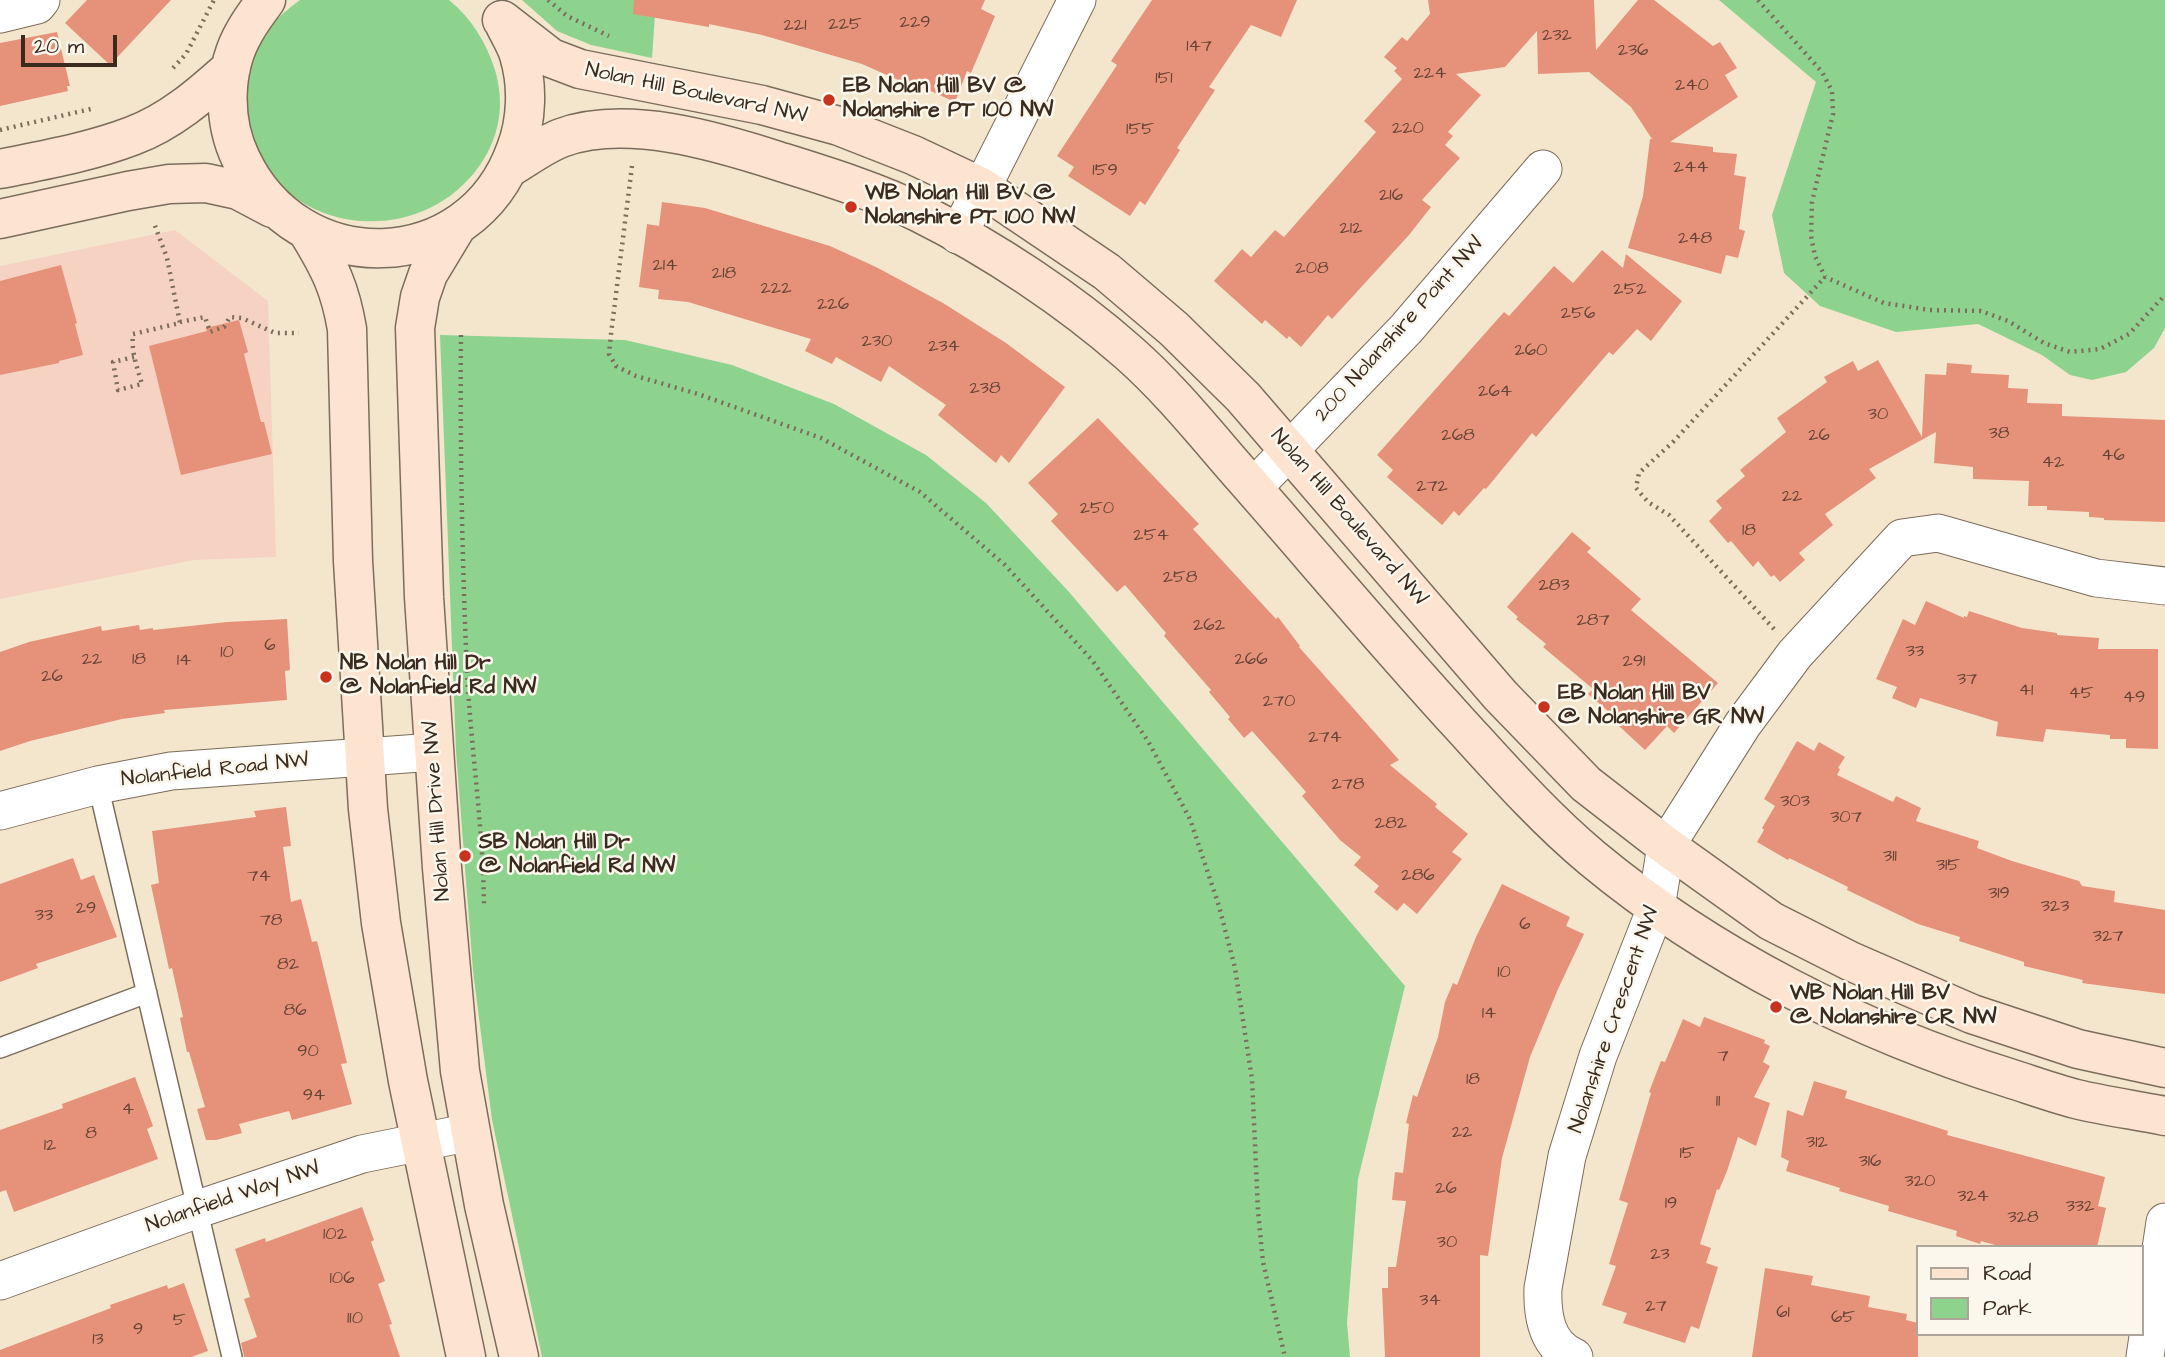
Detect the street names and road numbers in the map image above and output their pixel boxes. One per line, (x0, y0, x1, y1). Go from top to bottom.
street label: Nolan Hill Boulevard NW (583, 58, 809, 130)
street label: 200 Nolanshire Point NW (1310, 232, 1490, 428)
street label: Nolan Hill Boulevard NW (1264, 424, 1432, 612)
street label: Nolan Hill Drive NW (419, 720, 457, 902)
street label: Nolanfield Road NW (120, 749, 310, 793)
street label: Nolanshire Crescent NW (1564, 903, 1666, 1137)
street label: Nolanfield Way NW (143, 1156, 323, 1240)

